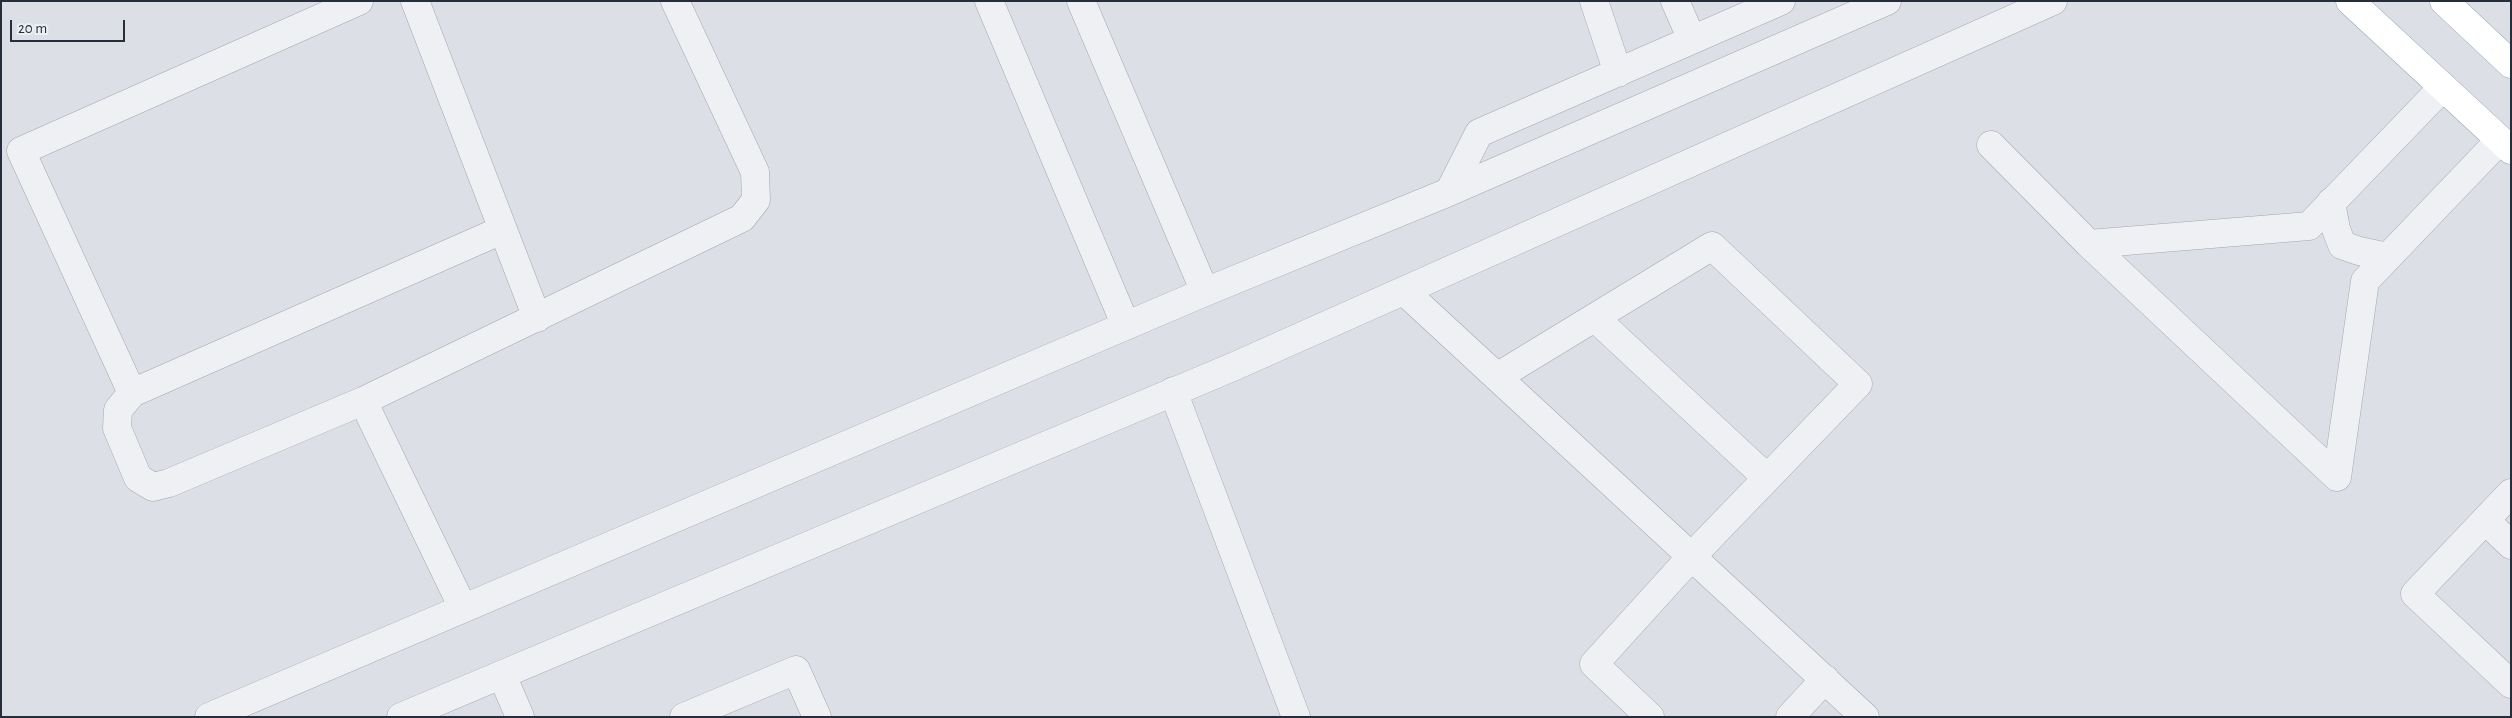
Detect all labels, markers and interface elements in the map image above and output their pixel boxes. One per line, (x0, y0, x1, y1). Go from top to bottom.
scale bar (12, 10, 128, 42)
text: 20 m (18, 21, 47, 36)

